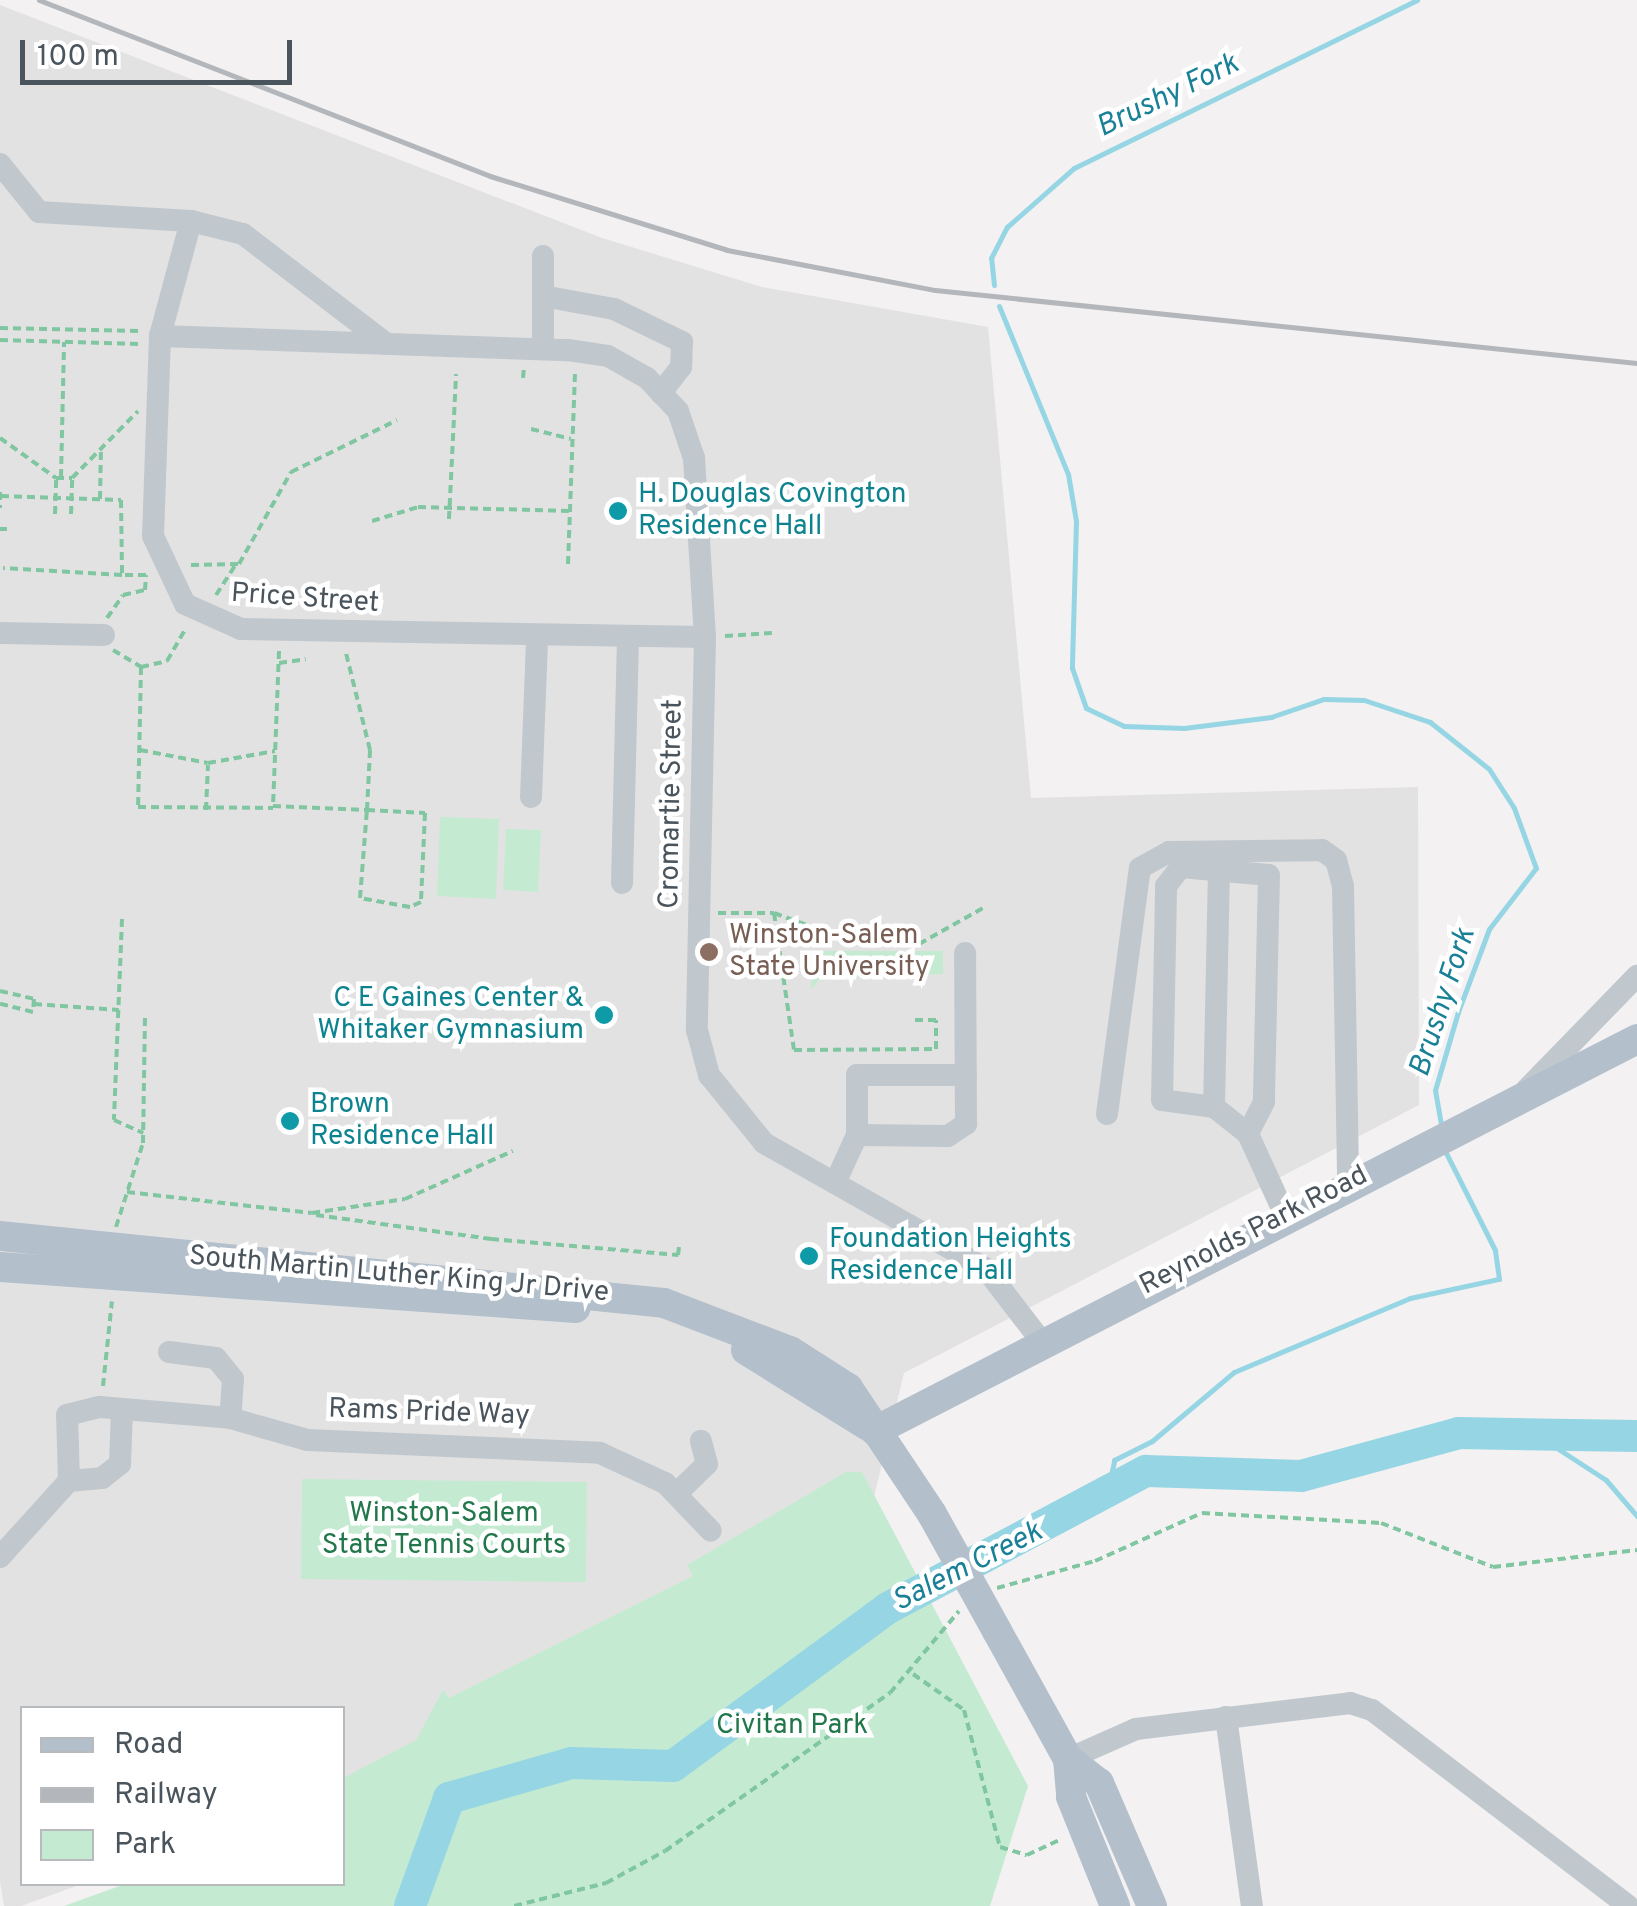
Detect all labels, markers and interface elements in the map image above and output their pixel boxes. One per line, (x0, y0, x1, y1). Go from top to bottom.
scale bar (25, 20, 298, 82)
text: 100 m (37, 39, 119, 76)
water label: Brushy Fork (1091, 47, 1245, 147)
place label: H. Douglas Covington Residence Hall (638, 478, 907, 544)
marker: H. Douglas Covington Residence Hall (607, 500, 629, 522)
street label: Price Street (230, 577, 380, 621)
street label: Cromartie Street (653, 699, 691, 909)
place label: Winston-Salem State University (729, 919, 930, 985)
water label: Brushy Fork (1403, 924, 1485, 1082)
marker: Winston-Salem State University (698, 941, 720, 963)
place label: C E Gaines Center & Whitaker Gymnasium (317, 982, 584, 1048)
marker: C E Gaines Center & Whitaker Gymnasium (593, 1004, 615, 1026)
place label: Brown Residence Hall (310, 1088, 494, 1154)
marker: Brown Residence Hall (279, 1110, 301, 1132)
street label: Reynolds Park Road (1134, 1159, 1374, 1303)
place label: Foundation Heights Residence Hall (829, 1223, 1072, 1289)
street label: South Martin Luther King Jr Drive (188, 1240, 610, 1310)
marker: Foundation Heights Residence Hall (798, 1245, 820, 1267)
street label: Rams Pride Way (327, 1393, 531, 1433)
park label: Winston-Salem State Tennis Courts (321, 1497, 567, 1563)
water label: Salem Creek (887, 1515, 1049, 1621)
legend (20, 1706, 345, 1886)
park label: Civitan Park (716, 1709, 868, 1743)
text: Road (114, 1727, 183, 1764)
text: Railway (114, 1777, 218, 1814)
text: Park (114, 1827, 176, 1864)

